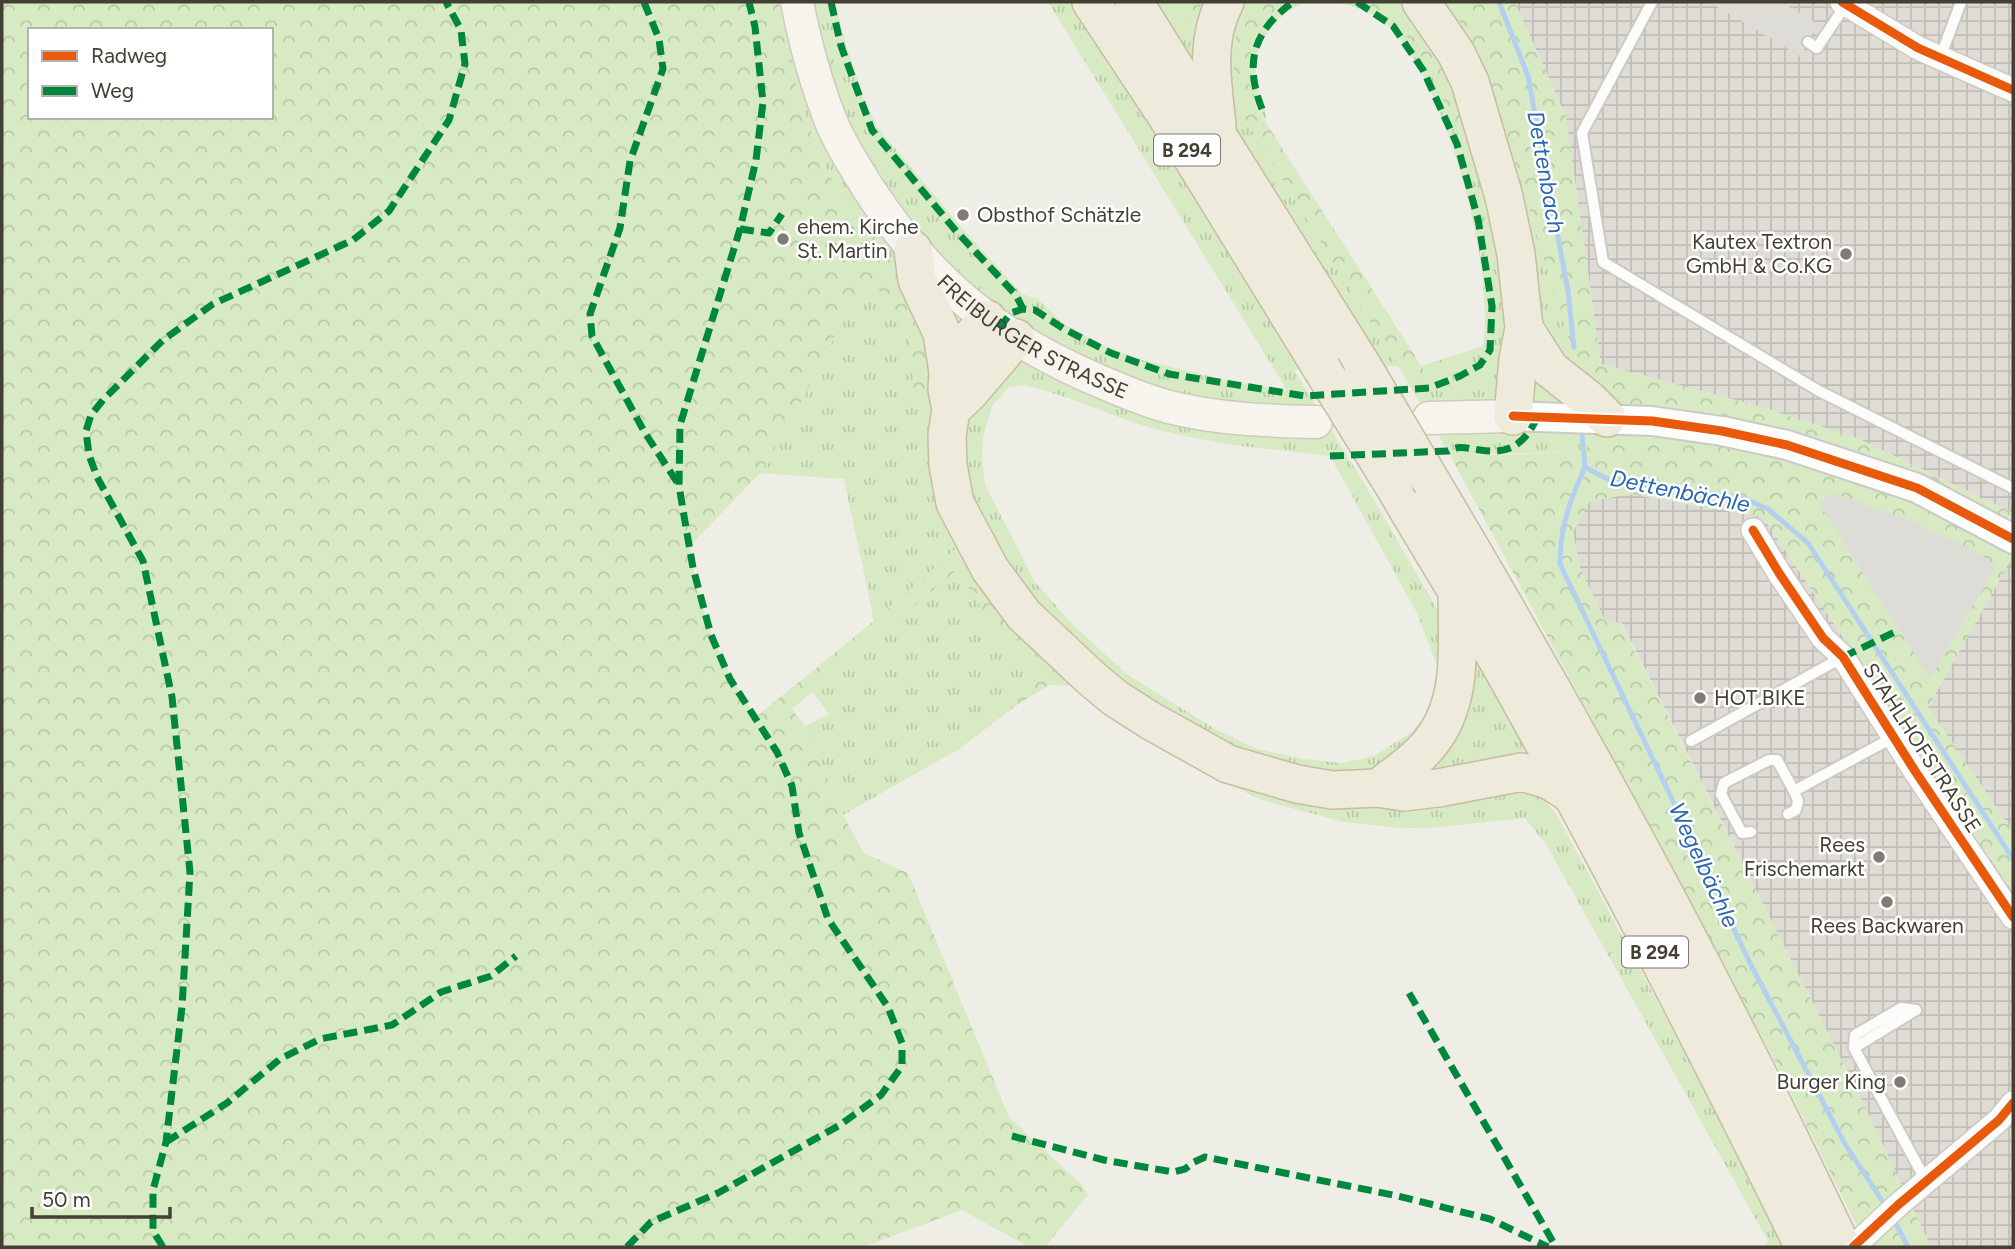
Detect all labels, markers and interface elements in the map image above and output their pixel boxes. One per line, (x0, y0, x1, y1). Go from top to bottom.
legend (28, 28, 273, 119)
text: Radweg (91, 43, 167, 68)
text: Weg (91, 78, 134, 103)
water label: Dettenbach (1521, 109, 1571, 236)
road number: B 294 (1154, 134, 1220, 166)
place label: Obsthof Schätzle (977, 202, 1141, 227)
marker: Obsthof Schätzle (955, 207, 971, 223)
place label: ehem. Kirche St. Martin (797, 214, 918, 263)
place label: Kautex Textron GmbH & Co.KG (1686, 229, 1832, 278)
marker: ehem. Kirche St. Martin (775, 231, 791, 247)
marker: Kautex Textron GmbH & Co.KG (1838, 246, 1854, 262)
street label: FREIBURGER STRASSE (932, 269, 1132, 404)
water label: Dettenbächle (1608, 464, 1753, 518)
street label: STAHLHOFSTRASSE (1858, 658, 1987, 837)
place label: HOT.BIKE (1714, 685, 1806, 710)
marker: HOT.BIKE (1692, 690, 1708, 706)
water label: Wegelbächle (1663, 798, 1745, 932)
place label: Rees Frischemarkt (1744, 832, 1865, 881)
marker: Rees Frischemarkt (1871, 849, 1887, 865)
marker: Rees Backwaren (1879, 894, 1895, 910)
place label: Rees Backwaren (1810, 913, 1964, 938)
road number: B 294 (1622, 936, 1688, 968)
place label: Burger King (1777, 1069, 1886, 1094)
marker: Burger King (1892, 1074, 1908, 1090)
scale bar (32, 1176, 170, 1220)
text: 50 m (42, 1187, 91, 1212)

